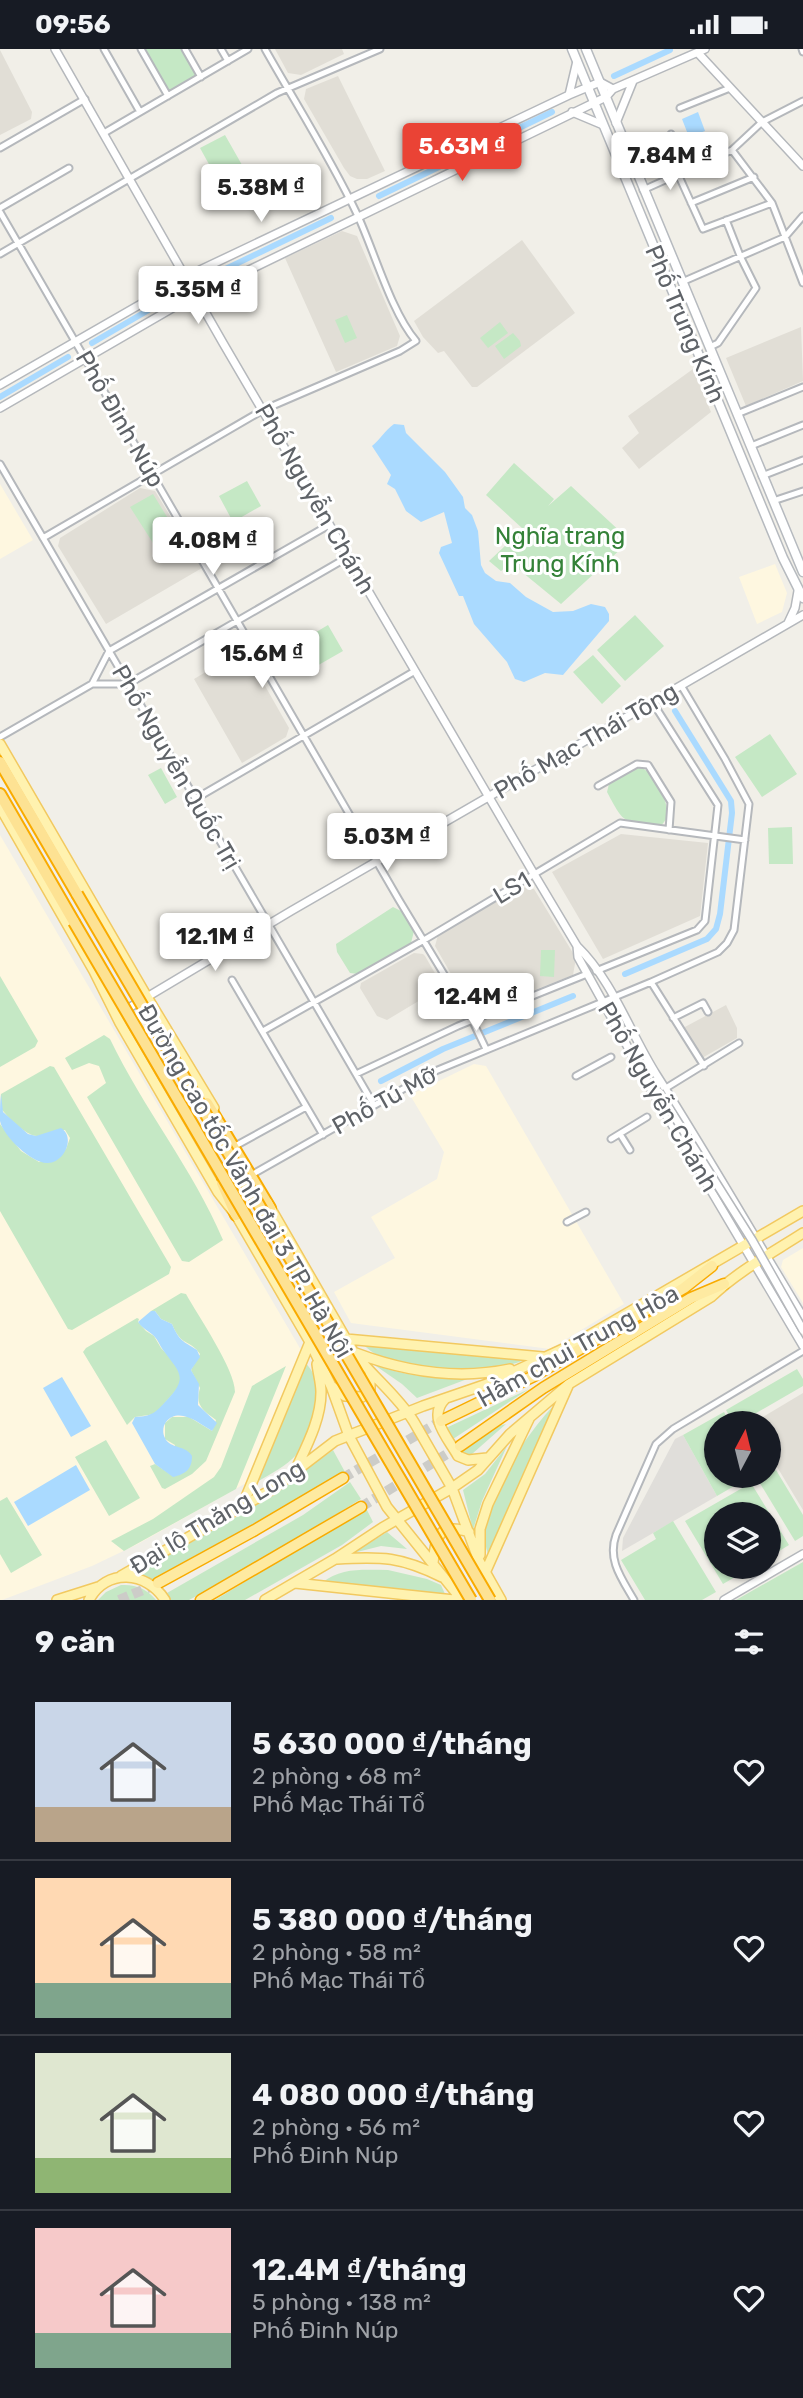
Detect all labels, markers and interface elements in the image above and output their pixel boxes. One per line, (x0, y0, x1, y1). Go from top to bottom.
text: 09:56 (35, 9, 111, 40)
pin: 5.63M ₫ (397, 123, 527, 183)
text: 5.63M ₫ (418, 132, 506, 160)
pin: 7.84M ₫ (605, 132, 735, 192)
text: 7.84M ₫ (627, 141, 713, 169)
pin: 5.38M ₫ (196, 165, 326, 224)
text: 5.38M ₫ (217, 173, 305, 201)
street label: Phố Trung Kính (639, 240, 733, 407)
pin: 5.35M ₫ (133, 267, 263, 326)
text: 5.35M ₫ (154, 275, 242, 303)
street label: Phố Đinh Núp (70, 345, 172, 492)
street label: Phố Nguyễn Chánh (249, 398, 383, 599)
pin: 4.08M ₫ (148, 517, 278, 577)
park label: Nghĩa trang Trung Kính (495, 522, 625, 578)
text: 4.08M ₫ (169, 526, 257, 554)
pin: 15.6M ₫ (197, 631, 327, 690)
text: 15.6M ₫ (220, 639, 304, 667)
street label: Phố Nguyễn Quốc Trị (106, 659, 248, 874)
street label: Phố Mạc Thái Tông (488, 675, 683, 805)
pin: 5.03M ₫ (322, 813, 452, 873)
text: 5.03M ₫ (343, 822, 431, 850)
street label: LS1 (488, 866, 536, 910)
pin: 12.1M ₫ (150, 913, 280, 973)
text: 12.1M ₫ (176, 922, 254, 950)
pin: 12.4M ₫ (411, 974, 541, 1033)
text: 12.4M ₫ (434, 982, 518, 1010)
street label: Phố Nguyễn Chánh (592, 996, 726, 1197)
street label: Đường cao tốc Vành đai 3 TP. Hà Nội (132, 998, 360, 1363)
street label: Phố Tú Mỡ (326, 1058, 443, 1140)
street label: Hầm chui Trung Hòa (472, 1277, 683, 1413)
north arrow (704, 1411, 780, 1487)
map controls (704, 1411, 781, 1579)
street label: Đại lộ Thăng Long (125, 1454, 309, 1580)
button: layers (704, 1502, 781, 1579)
icon: filters (730, 1623, 768, 1661)
text: 9 căn (35, 1624, 115, 1660)
text: 5 630 000 ₫/tháng (252, 1726, 532, 1762)
icon: home (91, 1730, 175, 1814)
icon: heart (730, 1753, 768, 1791)
text: 2 phòng · 68 m² (252, 1762, 421, 1790)
text: Phố Mạc Thái Tổ (252, 1790, 425, 1818)
text: 5 380 000 ₫/tháng (252, 1902, 533, 1938)
icon: home (91, 1906, 175, 1990)
icon: heart (730, 1929, 768, 1967)
text: 2 phòng · 58 m² (252, 1938, 421, 1966)
text: Phố Mạc Thái Tổ (252, 1966, 425, 1994)
text: 4 080 000 ₫/tháng (252, 2077, 534, 2113)
icon: home (91, 2081, 175, 2165)
icon: heart (730, 2104, 768, 2142)
text: 2 phòng · 56 m² (252, 2113, 420, 2141)
text: Phố Đinh Núp (252, 2141, 398, 2169)
text: 12.4M ₫/tháng (252, 2252, 467, 2288)
icon: home (91, 2256, 175, 2340)
icon: heart (730, 2279, 768, 2317)
text: 5 phòng · 138 m² (252, 2288, 431, 2316)
text: Phố Đinh Núp (252, 2316, 398, 2344)

